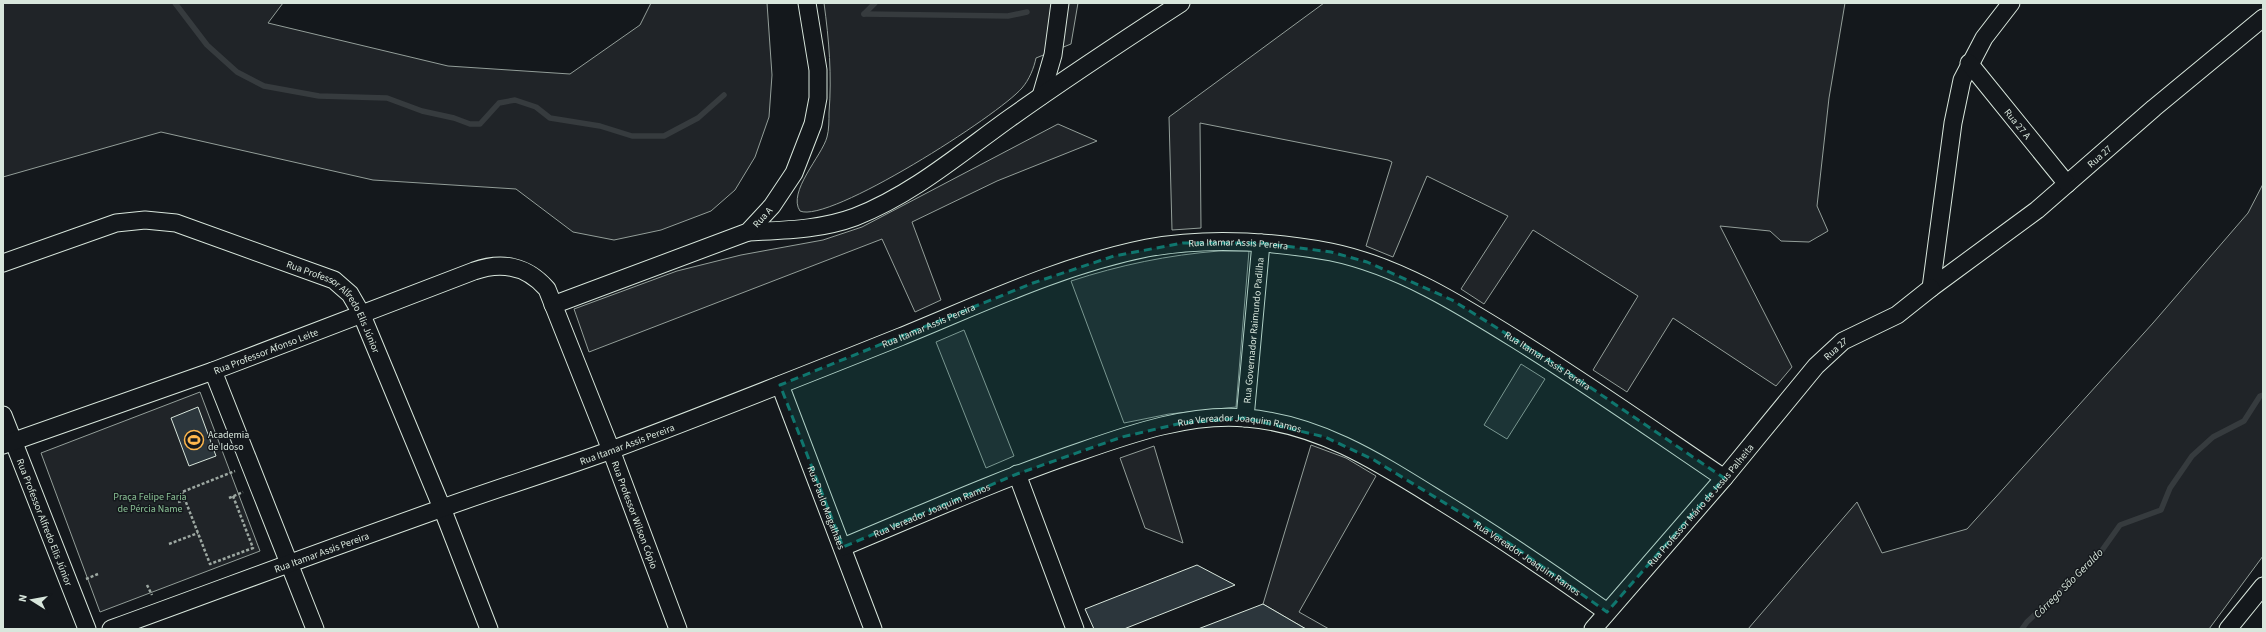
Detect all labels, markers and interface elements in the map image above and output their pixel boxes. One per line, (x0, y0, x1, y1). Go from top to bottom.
street label: Rua 27 A (2001, 106, 2034, 143)
street label: Rua 27 (2085, 142, 2115, 171)
street label: Rua A (750, 204, 776, 231)
street label: Rua Itamar Assis Pereira (1188, 235, 1289, 253)
street label: Rua Professor Alfredo Elis Júnior (284, 257, 383, 356)
street label: Rua Governador Raimundo Padilha (1240, 257, 1268, 404)
street label: Rua Itamar Assis Pereira (880, 300, 978, 352)
street label: Rua Professor Afonso Leite (212, 325, 320, 378)
street label: Rua Itamar Assis Pereira (1501, 328, 1593, 394)
street label: Rua 27 (1821, 334, 1850, 364)
street label: Rua Vereador Joaquim Ramos (1176, 411, 1303, 437)
street label: Rua Itamar Assis Pereira (578, 421, 677, 469)
place label: Academia de Idoso (208, 428, 249, 454)
sports icon: Academia de Idoso (183, 429, 205, 451)
street label: Rua Professor Mário de Jesus Palheita (1644, 441, 1757, 570)
street label: Rua Professor Alfredo Elis Júnior (13, 457, 76, 589)
street label: Rua Professor Wilson Cópio (608, 459, 661, 571)
street label: Rua Paulo Magalhães (803, 464, 848, 552)
street label: Rua Vereador Joaquim Ramos (871, 480, 992, 541)
park label: Praça Felipe Faria de Pércia Name (113, 490, 187, 516)
street label: Rua Vereador Joaquim Ramos (1471, 518, 1583, 599)
street label: Rua Itamar Assis Pereira (272, 529, 371, 577)
water label: Córrego São Geraldo (2030, 545, 2107, 622)
north arrow (12, 580, 52, 620)
text: N (15, 593, 31, 603)

